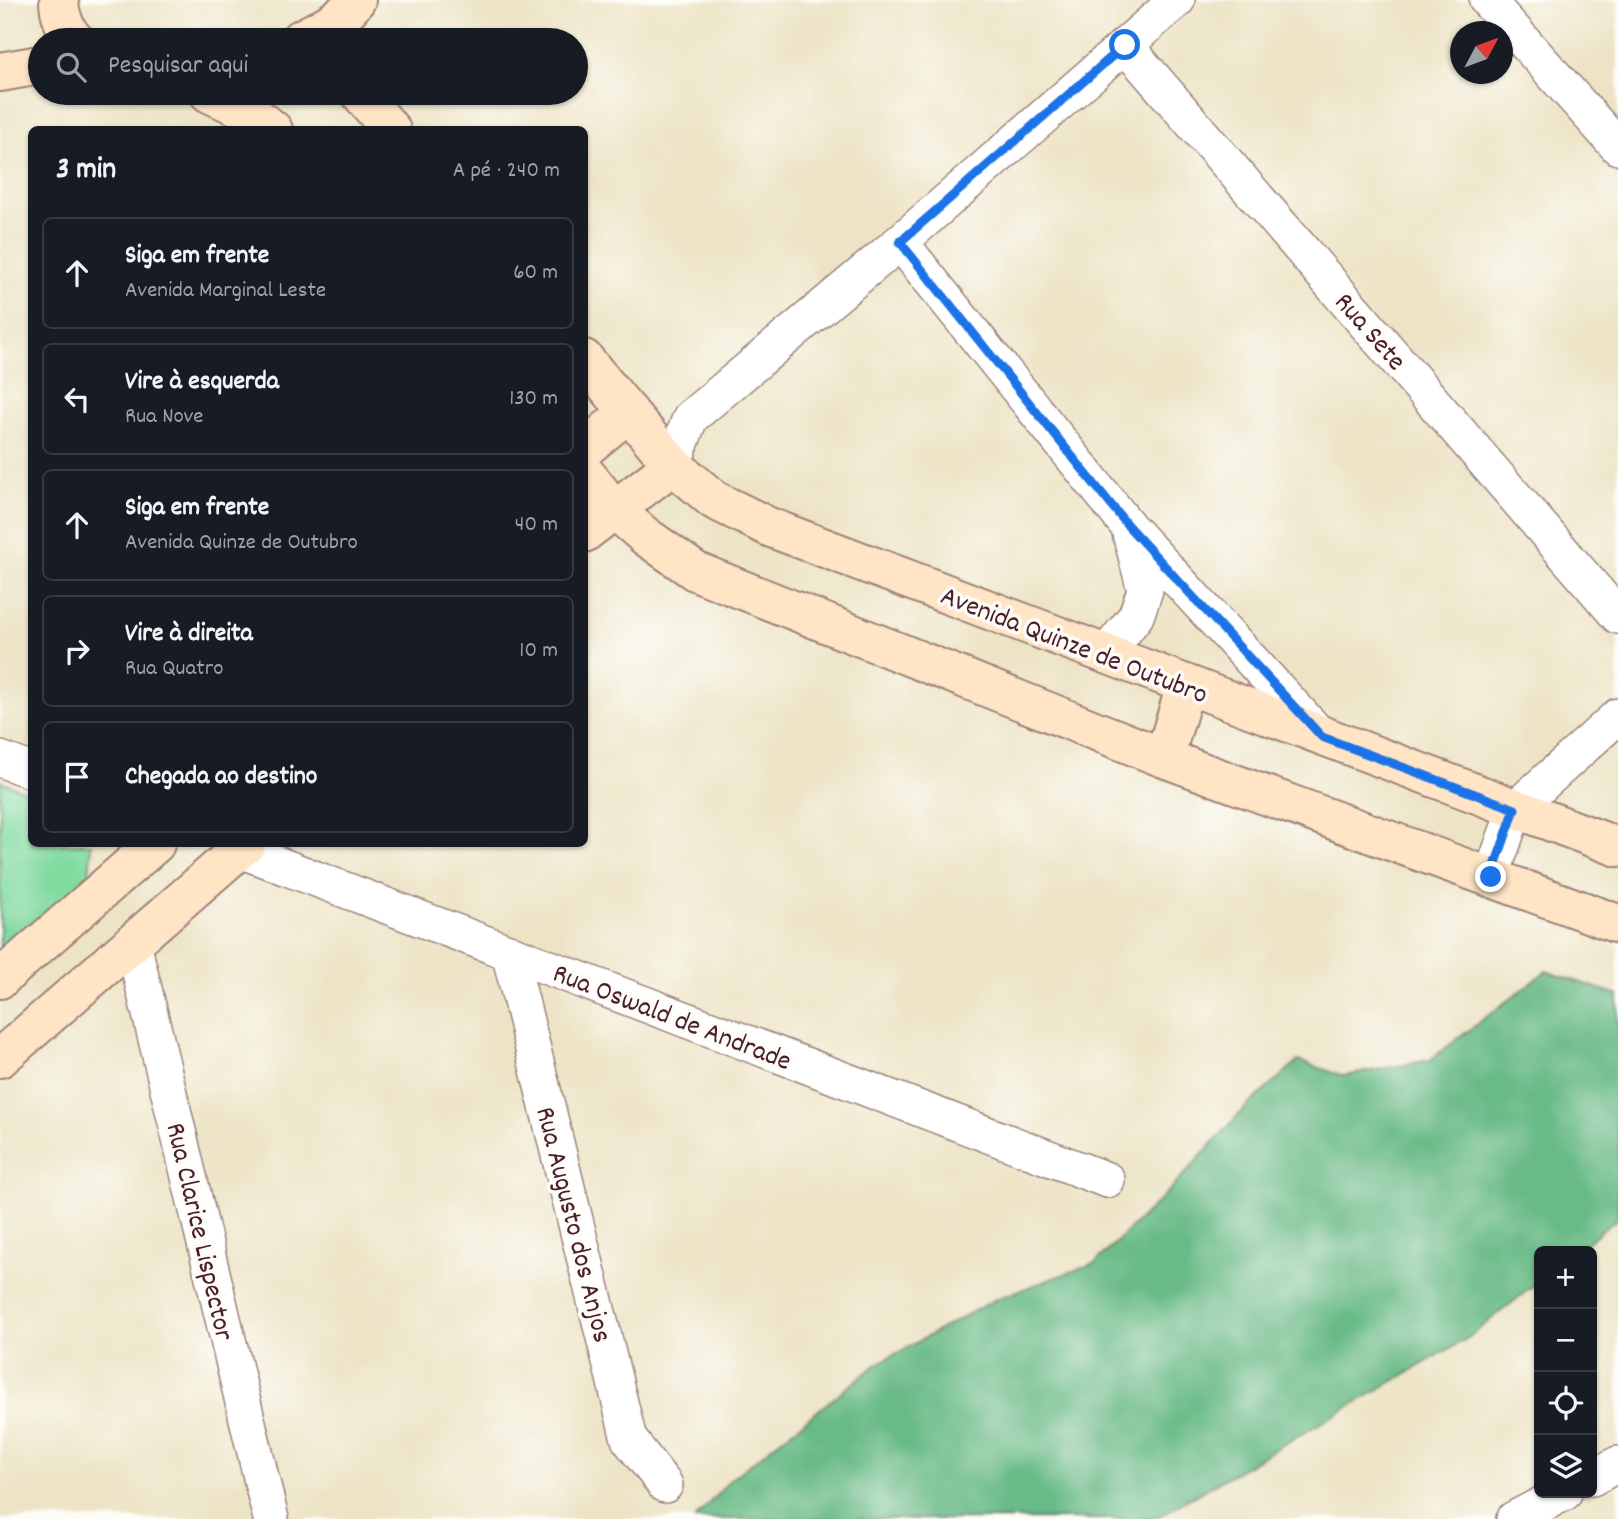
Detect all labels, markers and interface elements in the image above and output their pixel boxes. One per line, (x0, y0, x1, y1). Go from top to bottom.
north arrow (1450, 21, 1513, 84)
search box (28, 28, 588, 105)
route start (1109, 29, 1140, 60)
icon: search (52, 48, 90, 86)
text: Pesquisar aqui (108, 48, 248, 85)
text: 3 min (56, 150, 116, 193)
text: A pé · 240 m (453, 155, 560, 188)
text: Siga em frente (125, 238, 269, 275)
icon: ahead (58, 254, 96, 292)
text: 60 m (513, 257, 558, 290)
text: Avenida Marginal Leste (125, 275, 326, 308)
street label: Rua Sete (1323, 285, 1414, 381)
text: Vire à esquerda (125, 364, 279, 401)
icon: left (58, 380, 96, 418)
text: 130 m (509, 383, 558, 416)
text: Rua Nove (125, 401, 203, 434)
text: Siga em frente (125, 490, 269, 527)
icon: ahead (58, 506, 96, 544)
text: 40 m (515, 509, 558, 542)
text: Avenida Quinze de Outubro (125, 527, 358, 560)
street label: Avenida Quinze de Outubro (934, 578, 1213, 717)
text: Vire à direita (125, 616, 253, 653)
icon: right (58, 632, 96, 670)
text: 10 m (519, 635, 558, 668)
text: Rua Quatro (125, 653, 224, 686)
icon: arrive (58, 758, 96, 796)
text: Chegada ao destino (125, 759, 317, 796)
route end (1475, 861, 1506, 892)
street label: Rua Oswald de Andrade (546, 956, 796, 1084)
street label: Rua Augusto dos Anjos (523, 1103, 620, 1347)
street label: Rua Clarice Lispector (153, 1119, 242, 1346)
map controls (1534, 1246, 1597, 1498)
button: + (1534, 1246, 1597, 1309)
button: − (1534, 1309, 1597, 1372)
button: locate (1534, 1372, 1597, 1435)
button: layers (1534, 1435, 1597, 1498)

